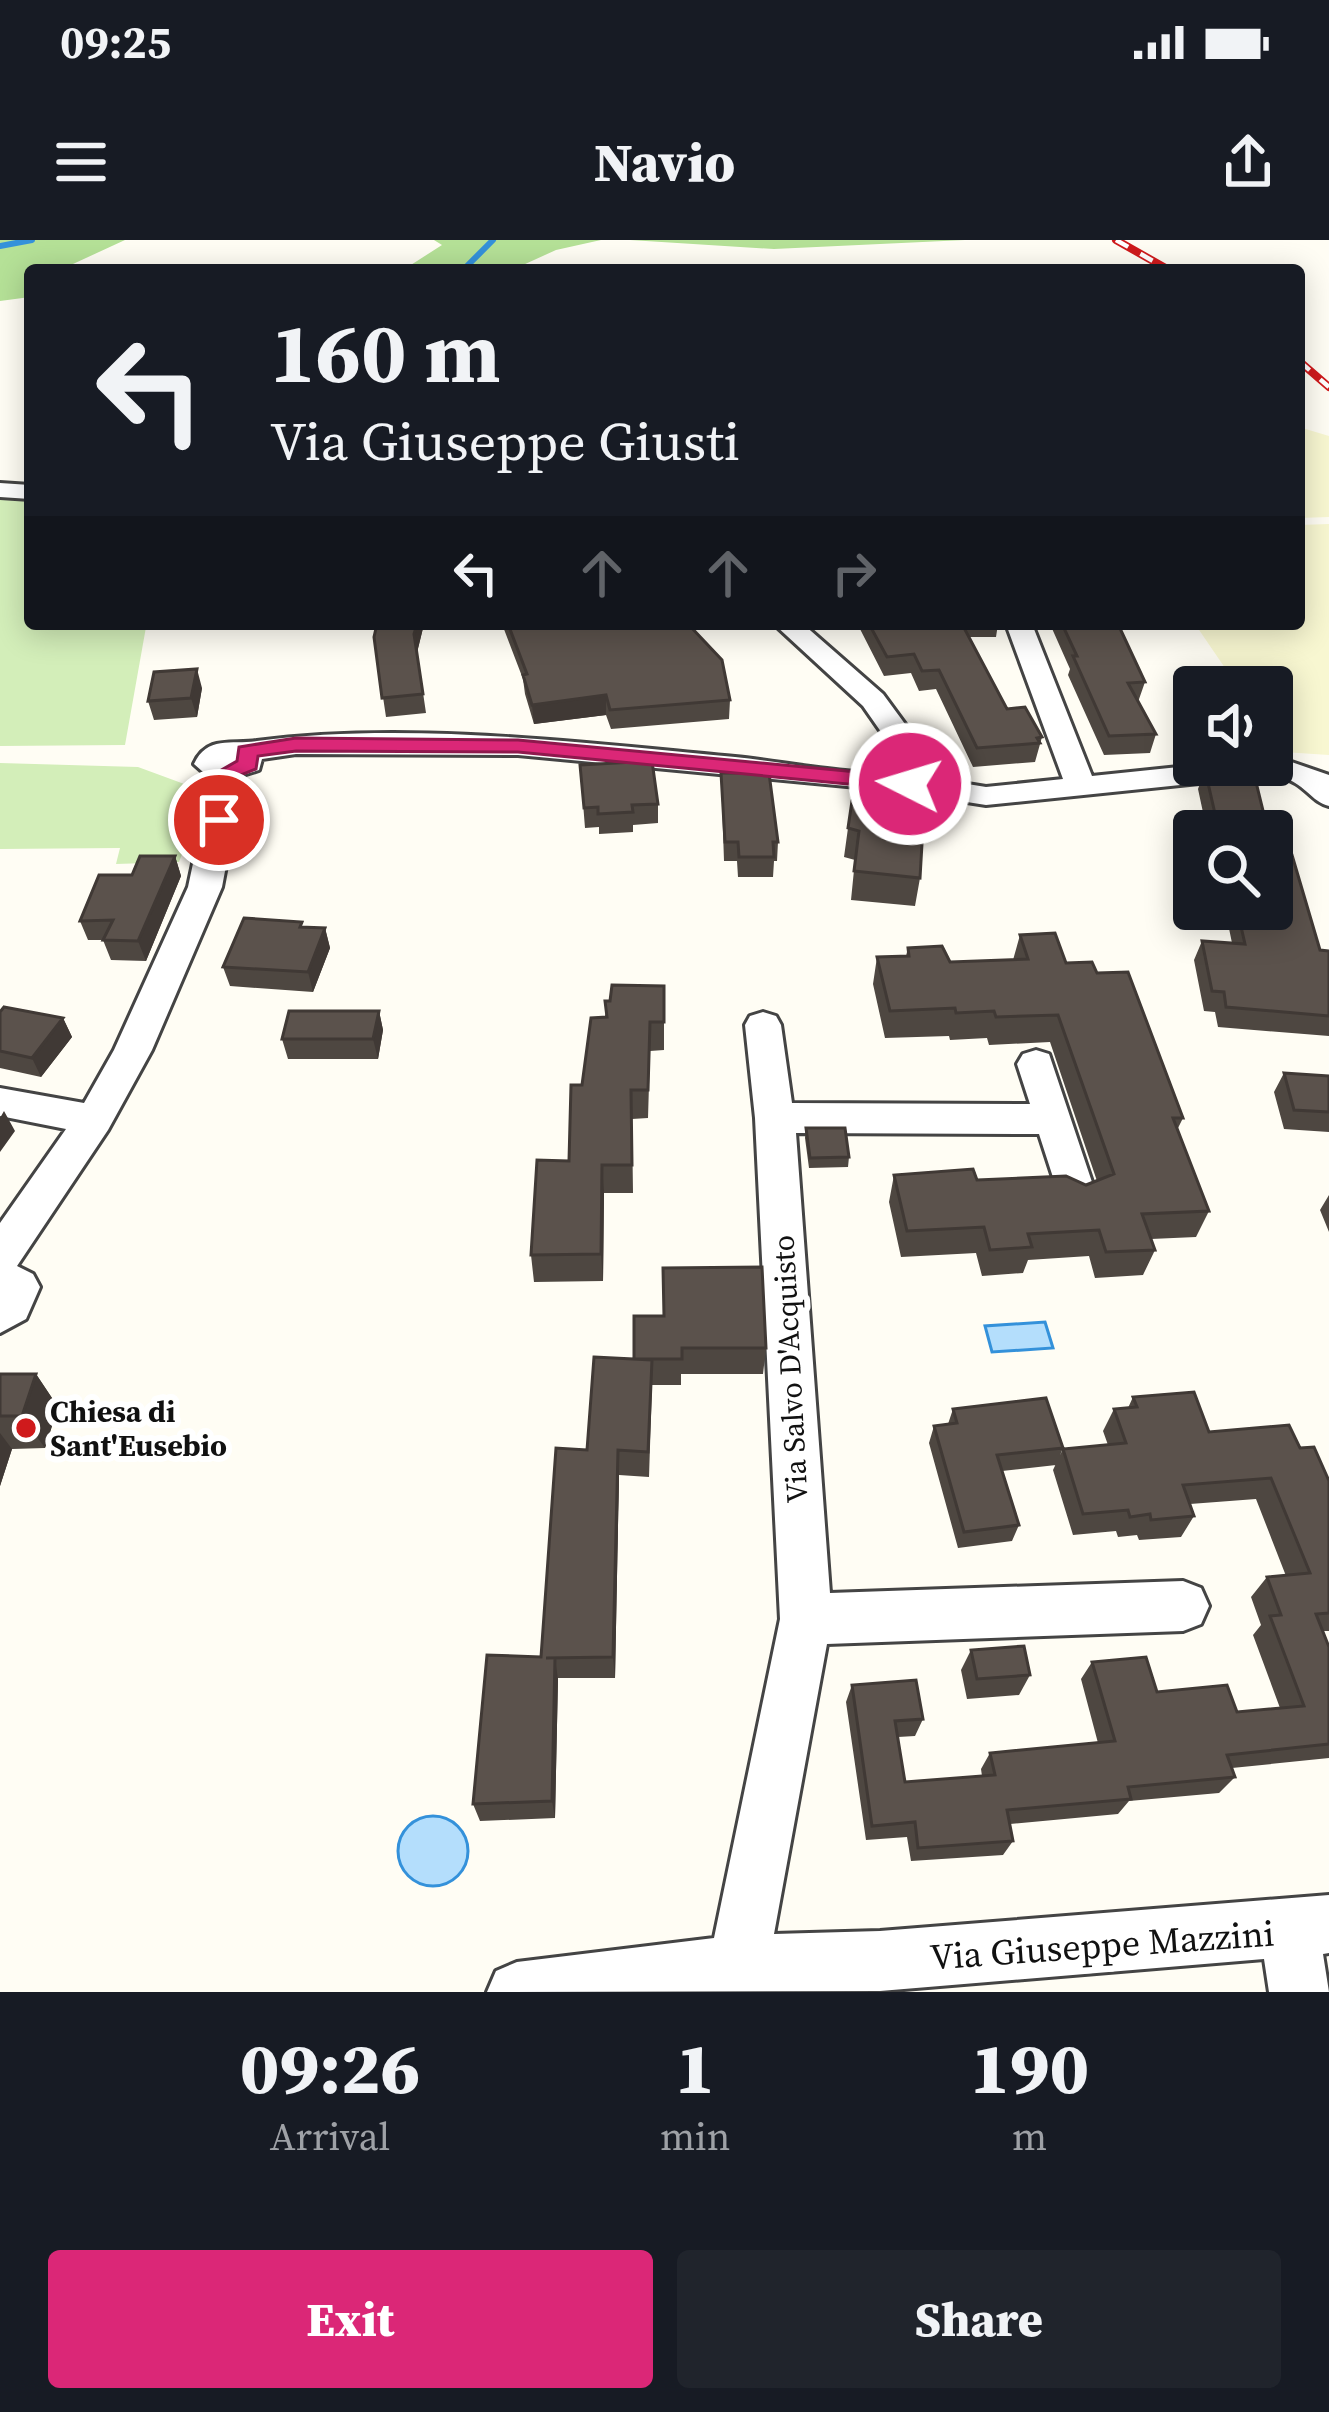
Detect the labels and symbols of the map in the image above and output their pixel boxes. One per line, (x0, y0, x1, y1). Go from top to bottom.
position arrow (847, 721, 973, 847)
pin (168, 769, 270, 871)
street label: Via Salvo D'Acquisto (763, 1234, 817, 1504)
place label: Chiesa di Sant'Eusebio (50, 1391, 227, 1466)
marker: Chiesa di Sant'Eusebio (13, 1415, 39, 1441)
street label: Via Giuseppe Mazzini (928, 1909, 1276, 1981)

